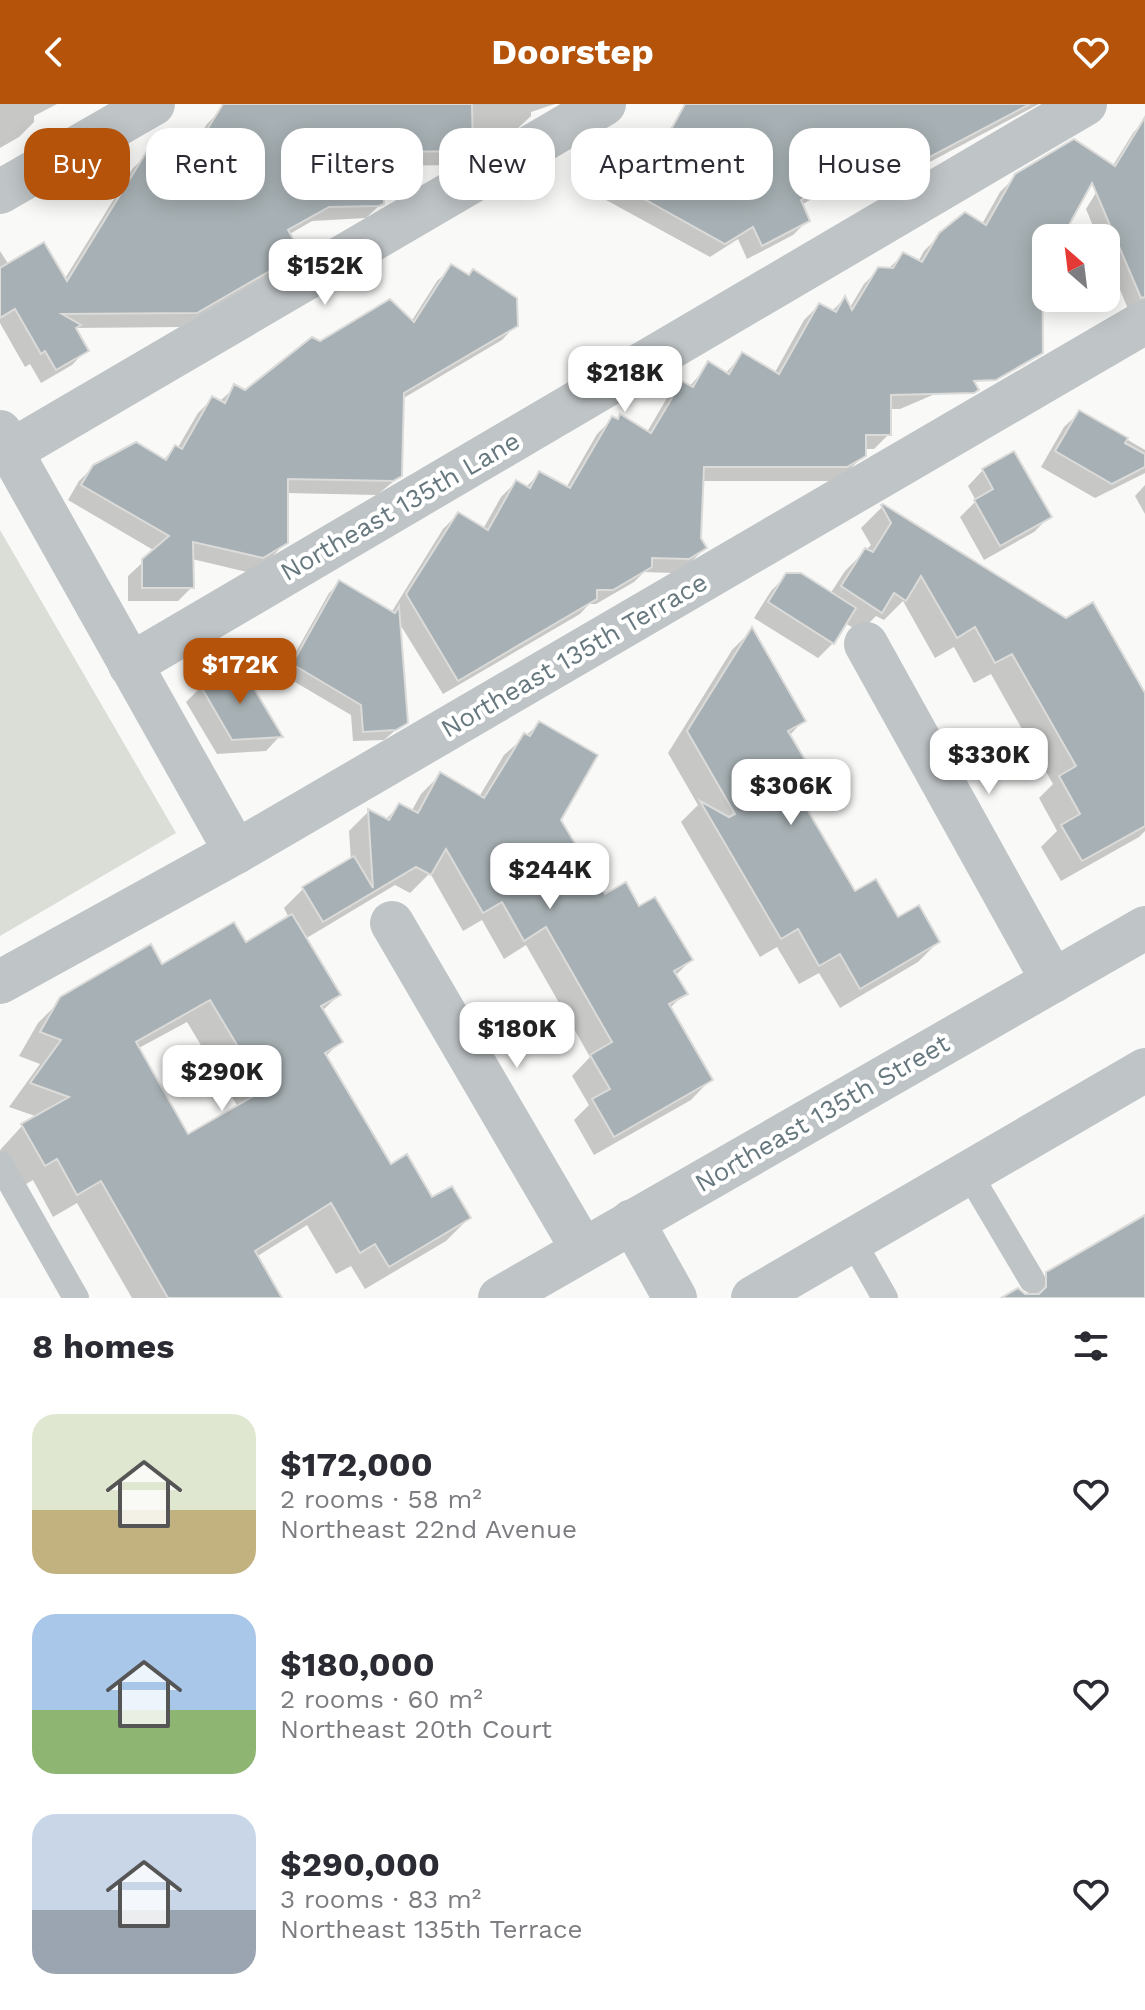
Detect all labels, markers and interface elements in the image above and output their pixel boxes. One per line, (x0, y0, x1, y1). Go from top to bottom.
icon: back (32, 30, 76, 74)
icon: heart (1069, 30, 1113, 74)
text: Doorstep (491, 31, 654, 73)
chip: Buy (24, 128, 130, 200)
chip: Rent (146, 128, 265, 200)
chip: Filters (281, 128, 423, 200)
chip: New (439, 128, 555, 200)
chip: Apartment (571, 128, 773, 200)
chip: House (789, 128, 930, 200)
north arrow (1032, 224, 1120, 312)
map controls (1032, 224, 1120, 312)
pin: $152K (269, 239, 381, 307)
text: $152K (287, 250, 363, 280)
pin: $218K (569, 346, 681, 414)
text: $218K (586, 357, 664, 387)
street label: Northeast 135th Lane (275, 425, 525, 587)
street label: Northeast 135th Terrace (436, 566, 712, 744)
pin: $172K (184, 638, 296, 706)
text: $172K (201, 649, 279, 679)
pin: $330K (933, 728, 1045, 796)
text: $330K (948, 739, 1030, 769)
pin: $306K (735, 759, 847, 827)
text: $306K (750, 770, 832, 800)
pin: $244K (494, 843, 606, 911)
text: $244K (508, 854, 592, 884)
pin: $180K (461, 1002, 573, 1070)
text: $180K (478, 1013, 556, 1043)
street label: Northeast 135th Street (690, 1028, 955, 1198)
pin: $290K (166, 1045, 278, 1113)
text: $290K (181, 1056, 263, 1086)
icon: filters (1069, 1324, 1113, 1368)
text: 8 homes (32, 1326, 174, 1366)
text: $172,000 (280, 1444, 433, 1484)
icon: home (96, 1446, 192, 1542)
icon: heart (1069, 1472, 1113, 1516)
text: 2 rooms · 58 m² (280, 1484, 482, 1514)
text: Northeast 22nd Avenue (280, 1514, 577, 1544)
text: $180,000 (280, 1644, 435, 1684)
icon: home (96, 1646, 192, 1742)
icon: heart (1069, 1672, 1113, 1716)
text: 2 rooms · 60 m² (280, 1684, 483, 1714)
text: Northeast 20th Court (280, 1714, 552, 1744)
text: $290,000 (280, 1844, 440, 1884)
icon: home (96, 1846, 192, 1942)
icon: heart (1069, 1872, 1113, 1916)
text: 3 rooms · 83 m² (280, 1884, 481, 1914)
text: Northeast 135th Terrace (280, 1914, 583, 1944)

